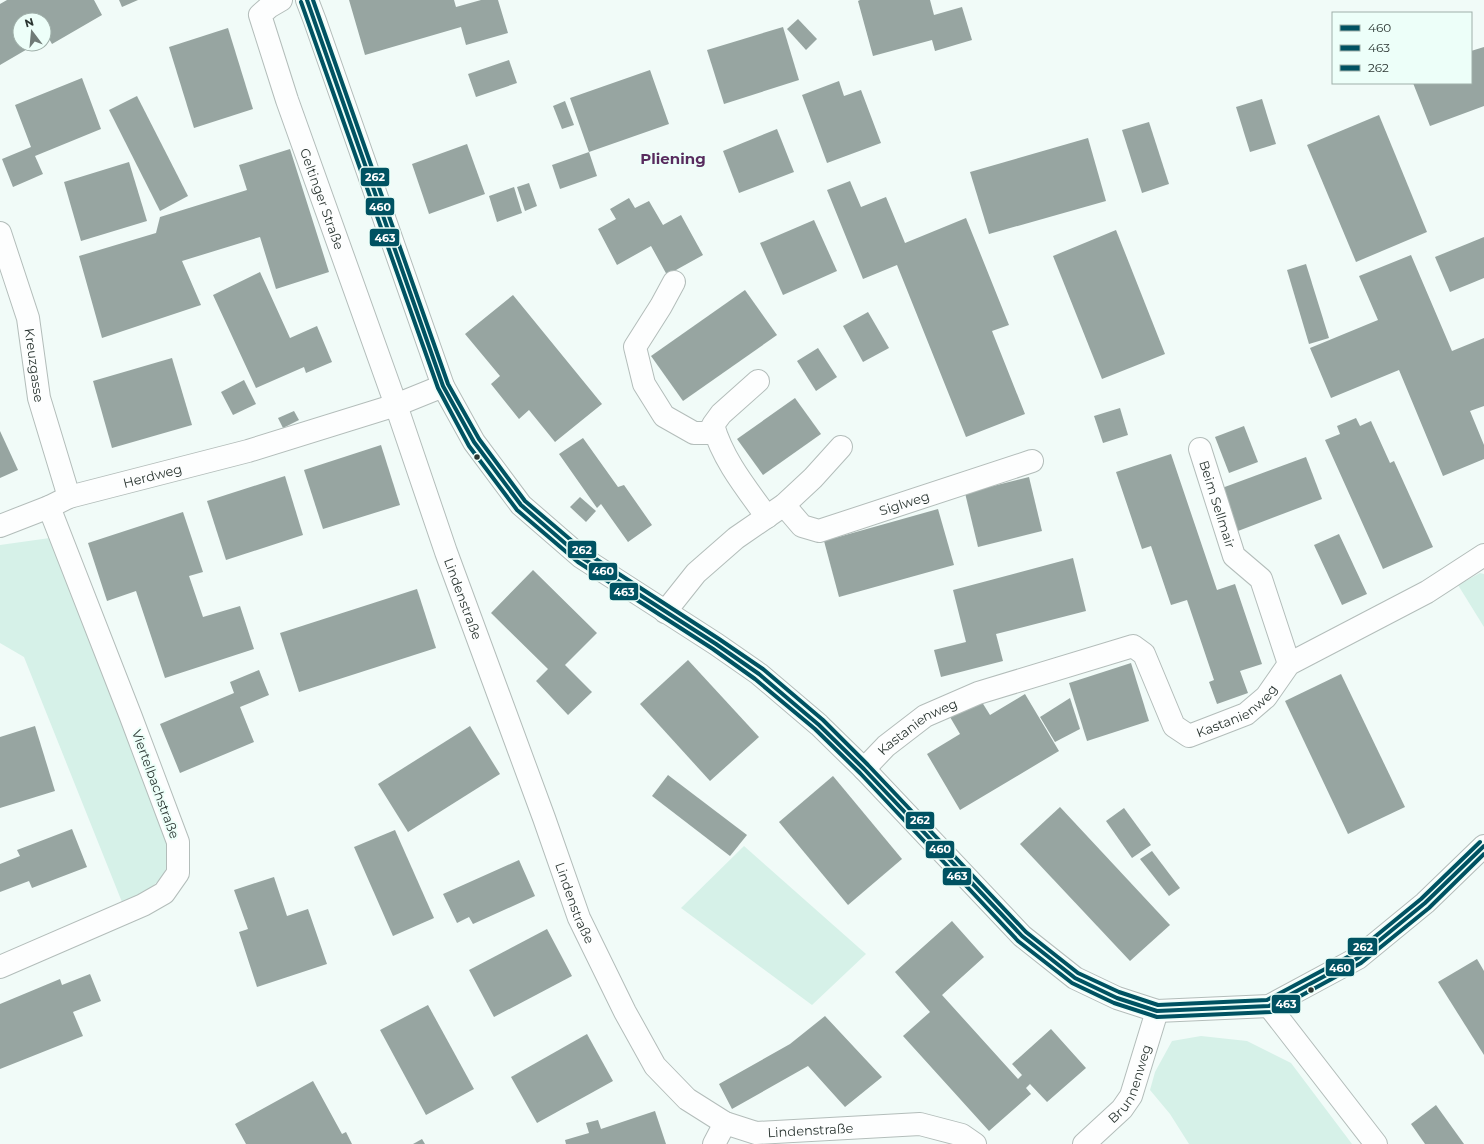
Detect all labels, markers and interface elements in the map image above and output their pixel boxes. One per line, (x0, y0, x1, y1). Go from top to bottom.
north arrow (12, 12, 52, 52)
legend (1332, 12, 1472, 84)
text: N (23, 14, 35, 30)
text: 460 (1368, 20, 1391, 35)
text: 463 (1368, 40, 1390, 55)
text: 262 (1368, 60, 1389, 75)
street label: Geltinger Straße (297, 146, 348, 252)
district label: Pliening (640, 149, 706, 168)
line badge: 262 (360, 167, 390, 187)
text: 262 (365, 170, 385, 184)
line badge: 460 (365, 197, 395, 216)
text: 460 (369, 200, 392, 214)
line badge: 463 (369, 228, 400, 247)
text: 463 (374, 231, 396, 245)
street label: Kreuzgasse (21, 327, 48, 404)
unlabelled marker (472, 452, 482, 462)
street label: Beim Sellmair (1196, 458, 1239, 550)
street label: Herdweg (121, 460, 184, 491)
street label: Siglweg (877, 487, 931, 519)
line badge: 262 (567, 540, 597, 559)
text: 262 (572, 543, 592, 557)
street label: Lindenstraße (441, 556, 486, 642)
line badge: 460 (588, 562, 618, 581)
text: 460 (592, 564, 615, 578)
line badge: 463 (609, 582, 639, 601)
text: 463 (613, 585, 635, 599)
street label: Kastanienweg (1194, 681, 1280, 740)
street label: Kastanienweg (874, 695, 960, 758)
street label: Viertelbachstraße (129, 727, 183, 841)
line badge: 262 (905, 811, 935, 830)
text: 262 (910, 813, 930, 827)
line badge: 460 (925, 840, 955, 859)
text: 460 (929, 842, 952, 856)
street label: Lindenstraße (552, 860, 598, 946)
line badge: 463 (942, 867, 972, 886)
text: 463 (946, 869, 968, 883)
line badge: 262 (1347, 937, 1378, 956)
text: 262 (1353, 940, 1373, 954)
line badge: 460 (1325, 958, 1355, 977)
text: 460 (1329, 961, 1352, 975)
unlabelled marker (1306, 985, 1316, 995)
line badge: 463 (1271, 994, 1301, 1014)
text: 463 (1275, 997, 1297, 1011)
street label: Brunnenweg (1104, 1043, 1154, 1126)
street label: Lindenstraße (767, 1120, 854, 1140)

